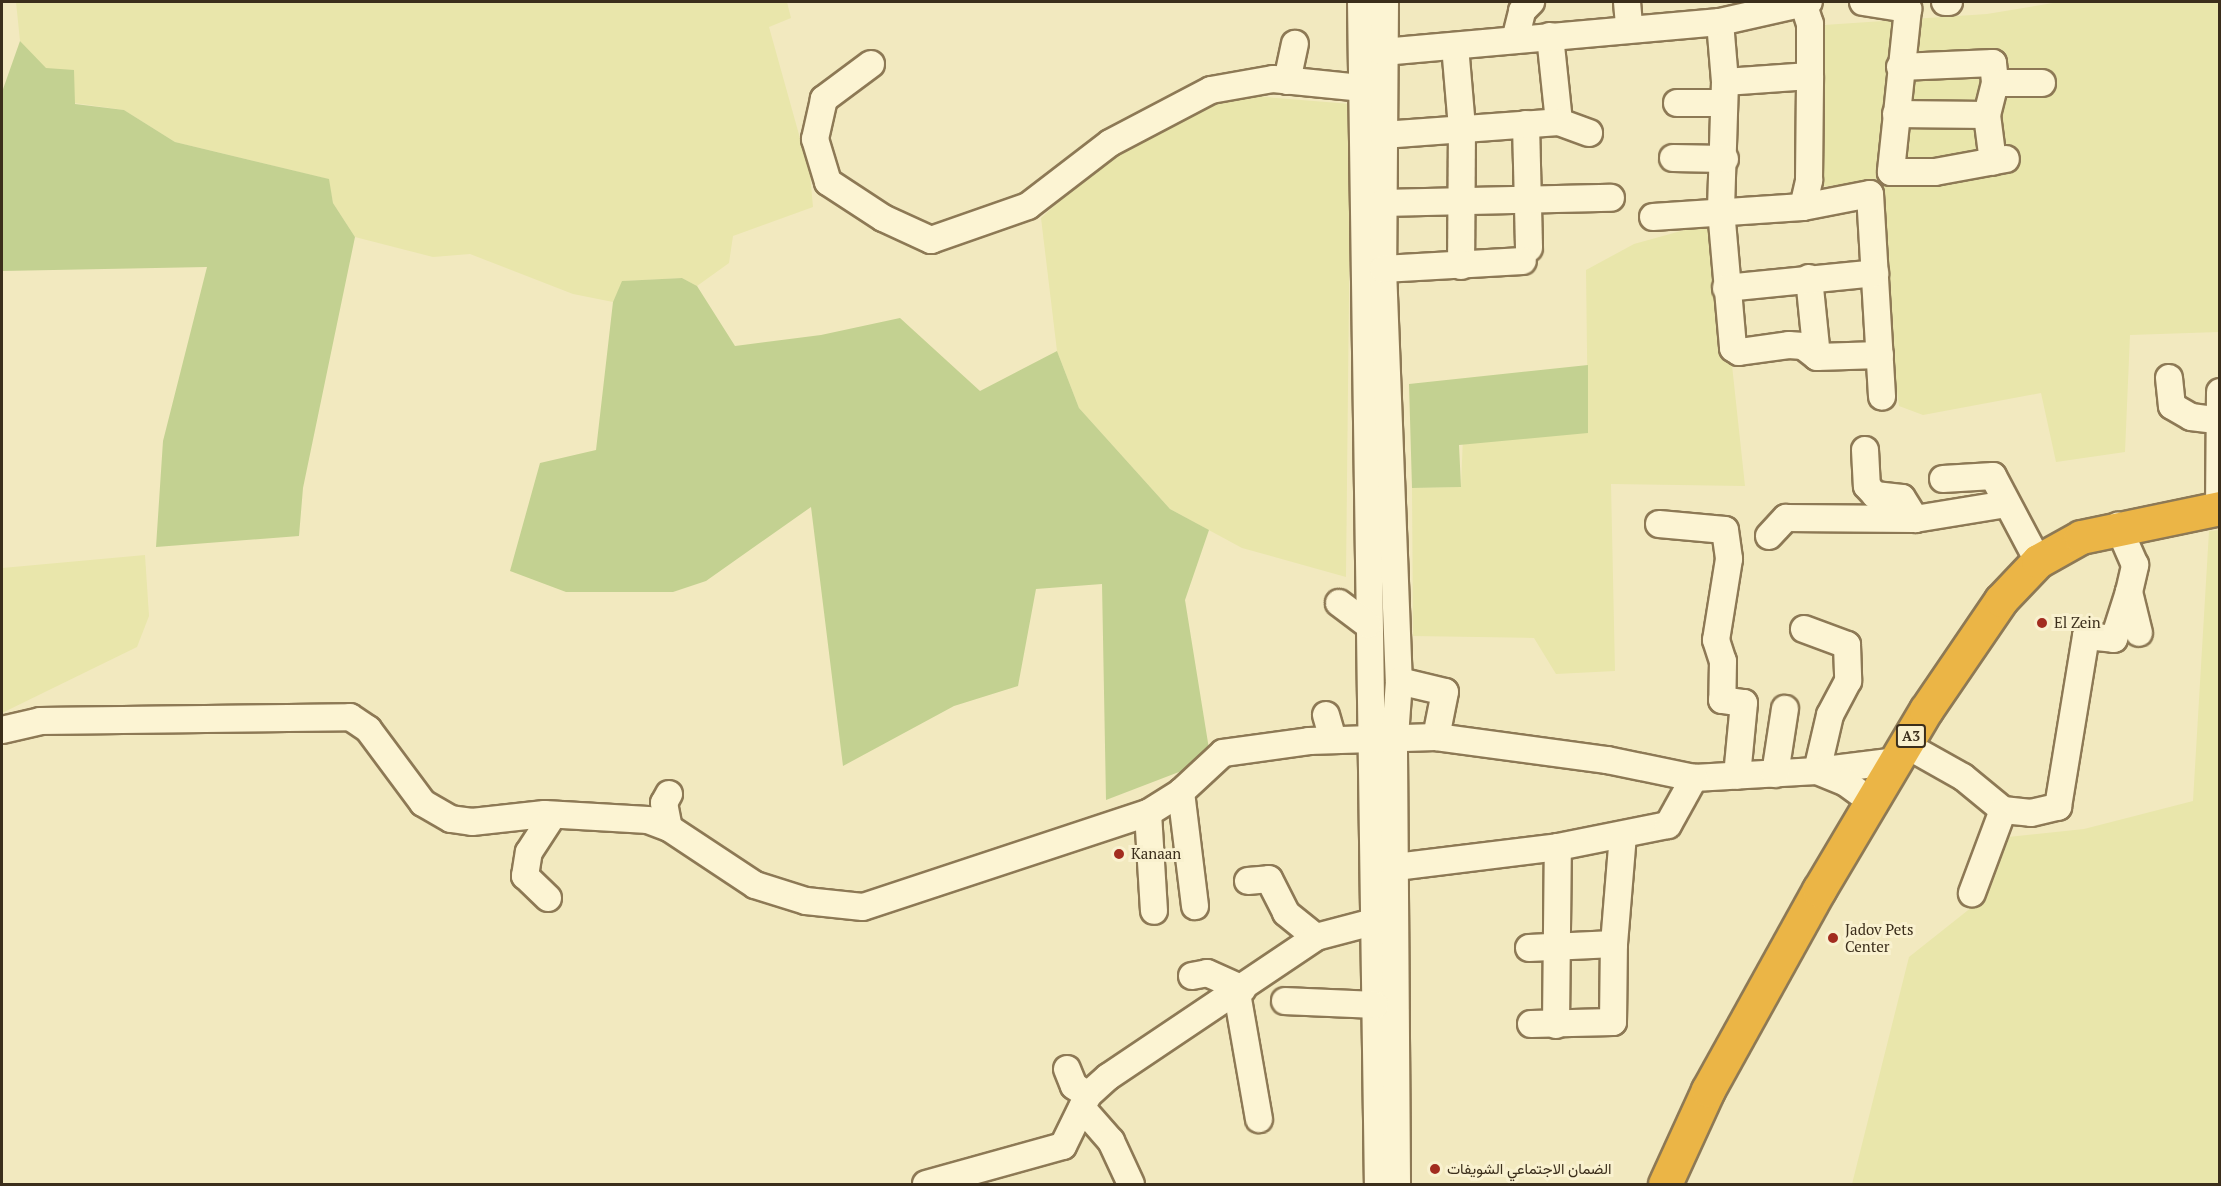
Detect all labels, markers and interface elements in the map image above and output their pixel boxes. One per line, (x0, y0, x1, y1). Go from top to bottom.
place label: El Zein (2054, 614, 2101, 632)
marker: El Zein (2035, 616, 2049, 630)
road number: A3 (1894, 725, 1928, 747)
place label: Kanaan (1131, 845, 1181, 863)
marker: Kanaan (1112, 847, 1126, 861)
place label: Jadov Pets Center (1845, 920, 1913, 955)
marker: Jadov Pets Center (1826, 931, 1840, 945)
place label: الضمان الاجتماعي الشويفات (1447, 1160, 1611, 1178)
marker: الضمان الاجتماعي الشويفات (1428, 1162, 1442, 1176)

